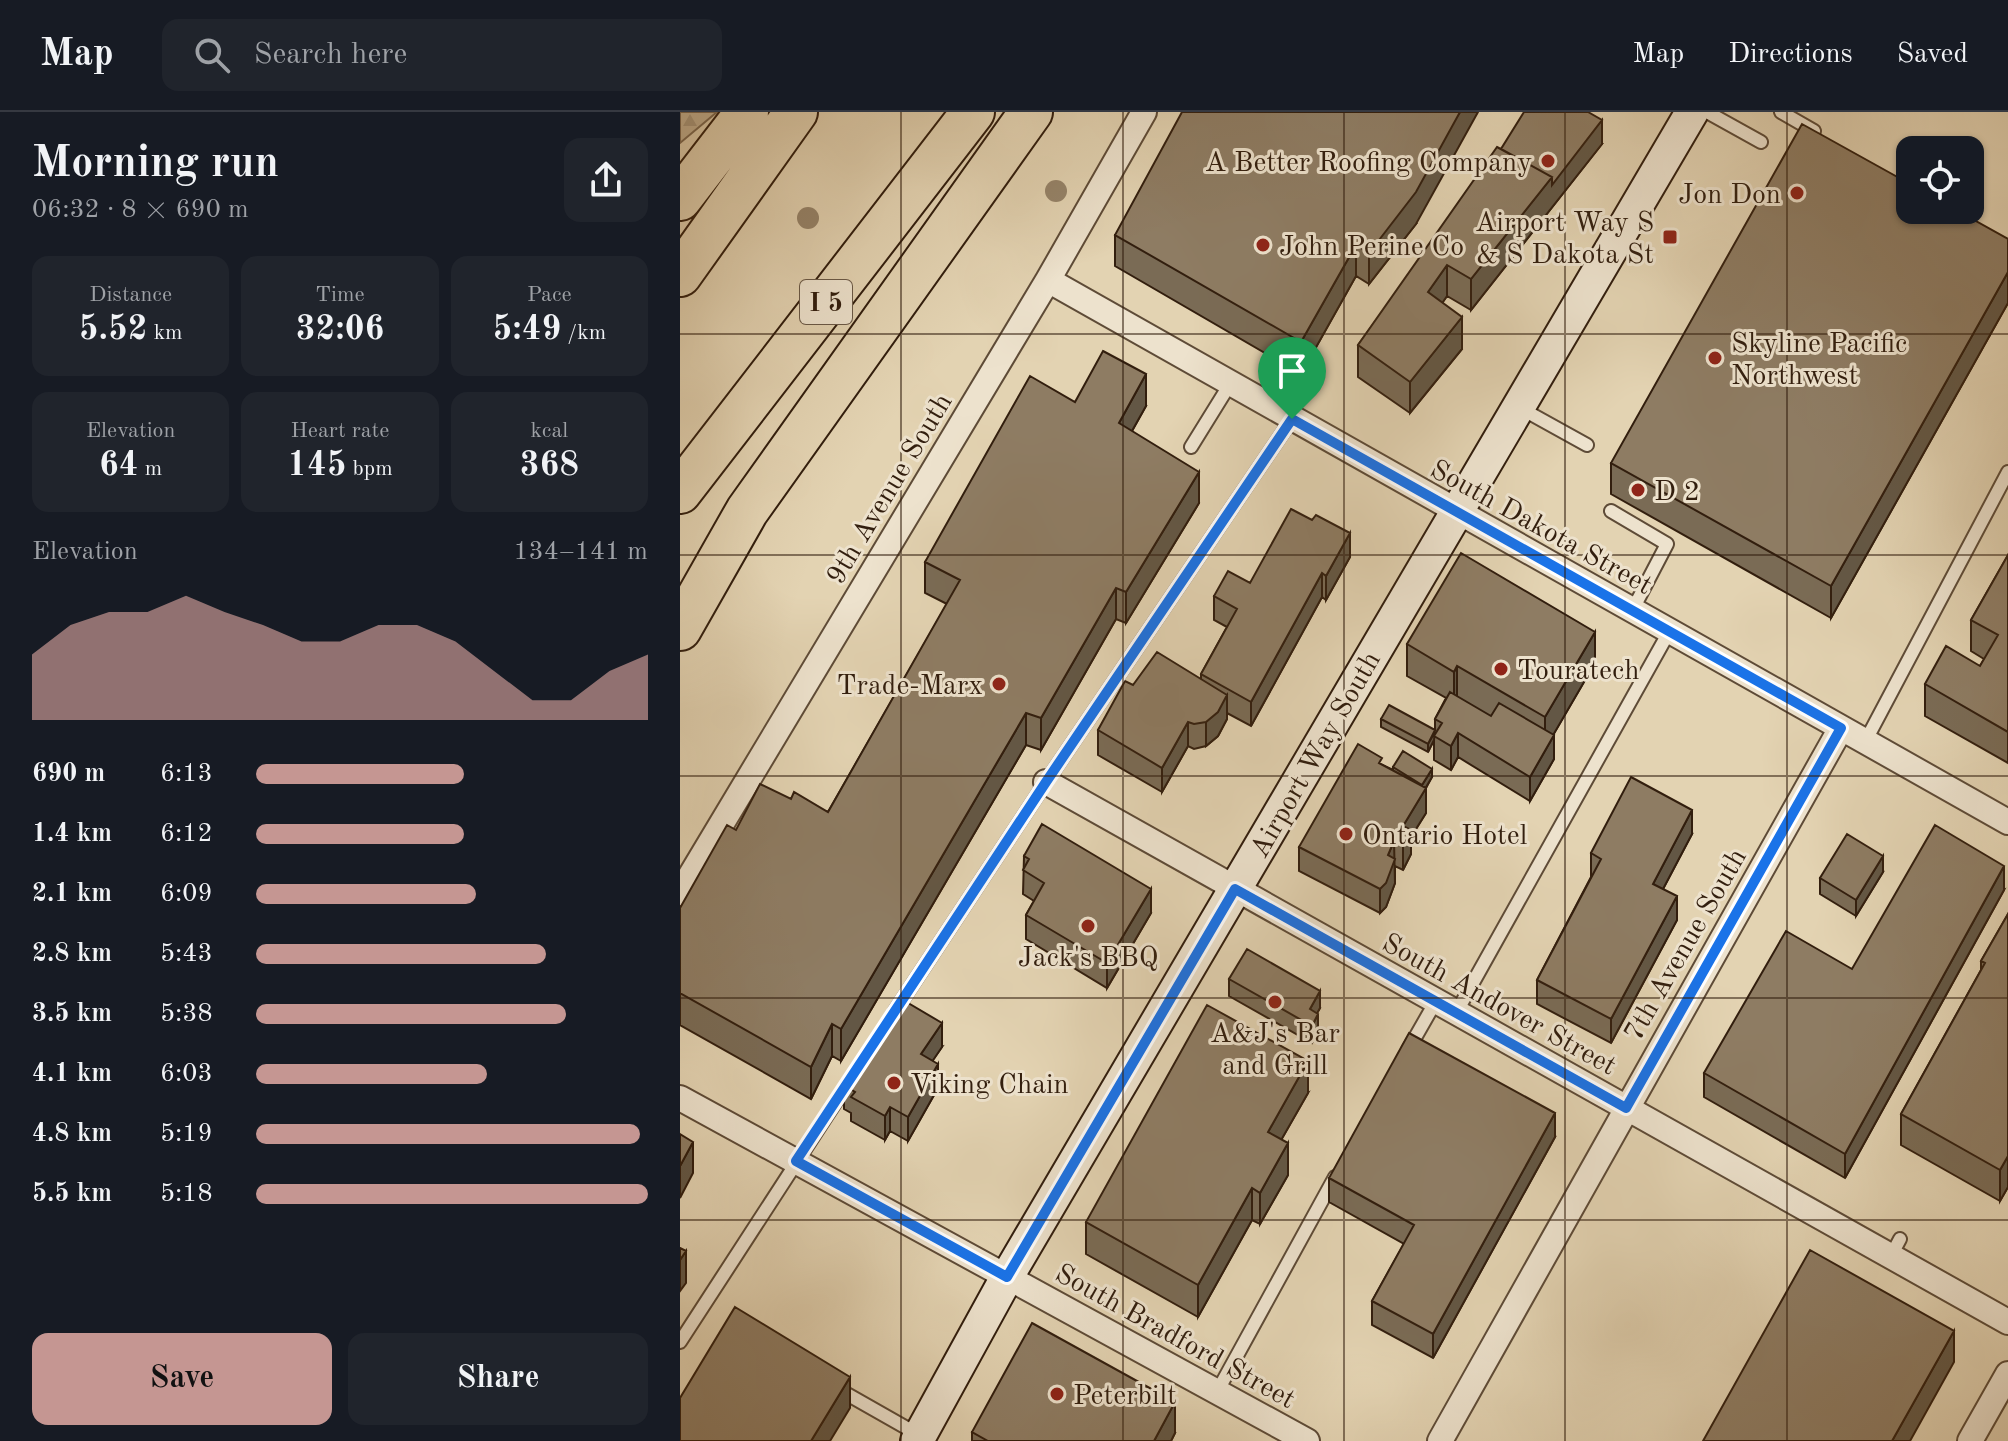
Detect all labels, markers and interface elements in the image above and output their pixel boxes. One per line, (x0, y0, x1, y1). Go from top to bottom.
search box (162, 19, 722, 91)
icon: search (190, 33, 234, 77)
text: Map (40, 36, 114, 74)
text: Search here (254, 40, 407, 70)
text: Map (1632, 41, 1684, 69)
text: Directions (1728, 41, 1853, 69)
text: Saved (1897, 41, 1968, 69)
map controls (1896, 136, 1984, 224)
button: locate (1896, 136, 1984, 224)
button: share (564, 138, 648, 222)
text: Morning run (32, 142, 279, 186)
place label: A Better Roofing Company (1205, 150, 1532, 178)
marker: A Better Roofing Company (1539, 152, 1557, 170)
place label: Jon Don (1678, 182, 1781, 210)
marker: Jon Don (1788, 184, 1806, 202)
text: 06:32 · 8 × 690 m (32, 197, 249, 223)
place label: Airport Way S & S Dakota St (1475, 210, 1654, 270)
marker: Airport Way S & S Dakota St (1661, 228, 1679, 246)
place label: John Perine Co (1279, 234, 1464, 262)
marker: John Perine Co (1254, 236, 1272, 254)
road number: I 5 (800, 280, 852, 324)
text: Distance (89, 284, 172, 306)
text: Time (315, 284, 365, 306)
text: Pace (527, 284, 572, 306)
text: 5.52 (79, 313, 147, 347)
text: 32:06 (296, 313, 384, 347)
text: 5:49 (492, 313, 561, 347)
text: km (147, 322, 183, 344)
text: /km (561, 322, 606, 344)
place label: Skyline Pacific Northwest (1731, 331, 1907, 391)
pin (1258, 337, 1326, 419)
icon: arrive (1270, 349, 1314, 393)
marker: Skyline Pacific Northwest (1706, 349, 1724, 367)
street label: 9th Avenue South (823, 389, 958, 590)
text: Elevation (86, 420, 175, 442)
text: Heart rate (291, 420, 389, 442)
text: kcal (530, 420, 568, 442)
text: 64 (99, 449, 139, 483)
text: 145 (287, 449, 346, 483)
text: 368 (520, 449, 579, 483)
street label: South Dakota Street (1425, 456, 1656, 601)
text: m (139, 458, 162, 480)
text: bpm (346, 458, 393, 480)
place label: D 2 (1654, 479, 1700, 507)
marker: D 2 (1629, 481, 1647, 499)
text: Elevation (32, 539, 138, 565)
text: 134–141 m (513, 539, 648, 565)
street label: Airport Way South (1246, 648, 1387, 863)
place label: Touratech (1517, 658, 1639, 686)
marker: Touratech (1492, 660, 1510, 678)
place label: Trade-Marx (837, 673, 983, 701)
marker: Trade-Marx (990, 675, 1008, 693)
text: 690 m (32, 761, 105, 787)
text: 6:13 (160, 761, 213, 787)
text: 1.4 km (32, 821, 112, 847)
text: 6:12 (160, 821, 213, 847)
place label: Ontario Hotel (1362, 823, 1527, 851)
marker: Ontario Hotel (1337, 825, 1355, 843)
street label: 7th Avenue South (1620, 844, 1753, 1047)
text: 2.1 km (32, 881, 112, 907)
text: 6:09 (160, 881, 213, 907)
marker: Jack's BBQ (1079, 917, 1097, 935)
street label: South Andover Street (1377, 930, 1620, 1082)
text: 2.8 km (32, 941, 112, 967)
text: 5:43 (160, 941, 213, 967)
place label: Jack's BBQ (1018, 945, 1158, 973)
marker: A&J's Bar and Grill (1266, 993, 1284, 1011)
text: 3.5 km (32, 1001, 112, 1027)
text: 5:38 (160, 1001, 213, 1027)
place label: A&J's Bar and Grill (1210, 1021, 1340, 1081)
text: 4.1 km (32, 1061, 112, 1087)
text: 6:03 (160, 1061, 213, 1087)
place label: Viking Chain (910, 1072, 1069, 1100)
marker: Viking Chain (885, 1074, 903, 1092)
text: 4.8 km (32, 1121, 112, 1147)
text: 5:19 (160, 1121, 213, 1147)
text: 5.5 km (32, 1181, 112, 1207)
text: 5:18 (160, 1181, 213, 1207)
street label: South Bradford Street (1050, 1260, 1299, 1415)
button: Save (32, 1333, 332, 1425)
button: Share (348, 1333, 648, 1425)
place label: Peterbilt (1073, 1383, 1177, 1411)
marker: Peterbilt (1048, 1385, 1066, 1403)

